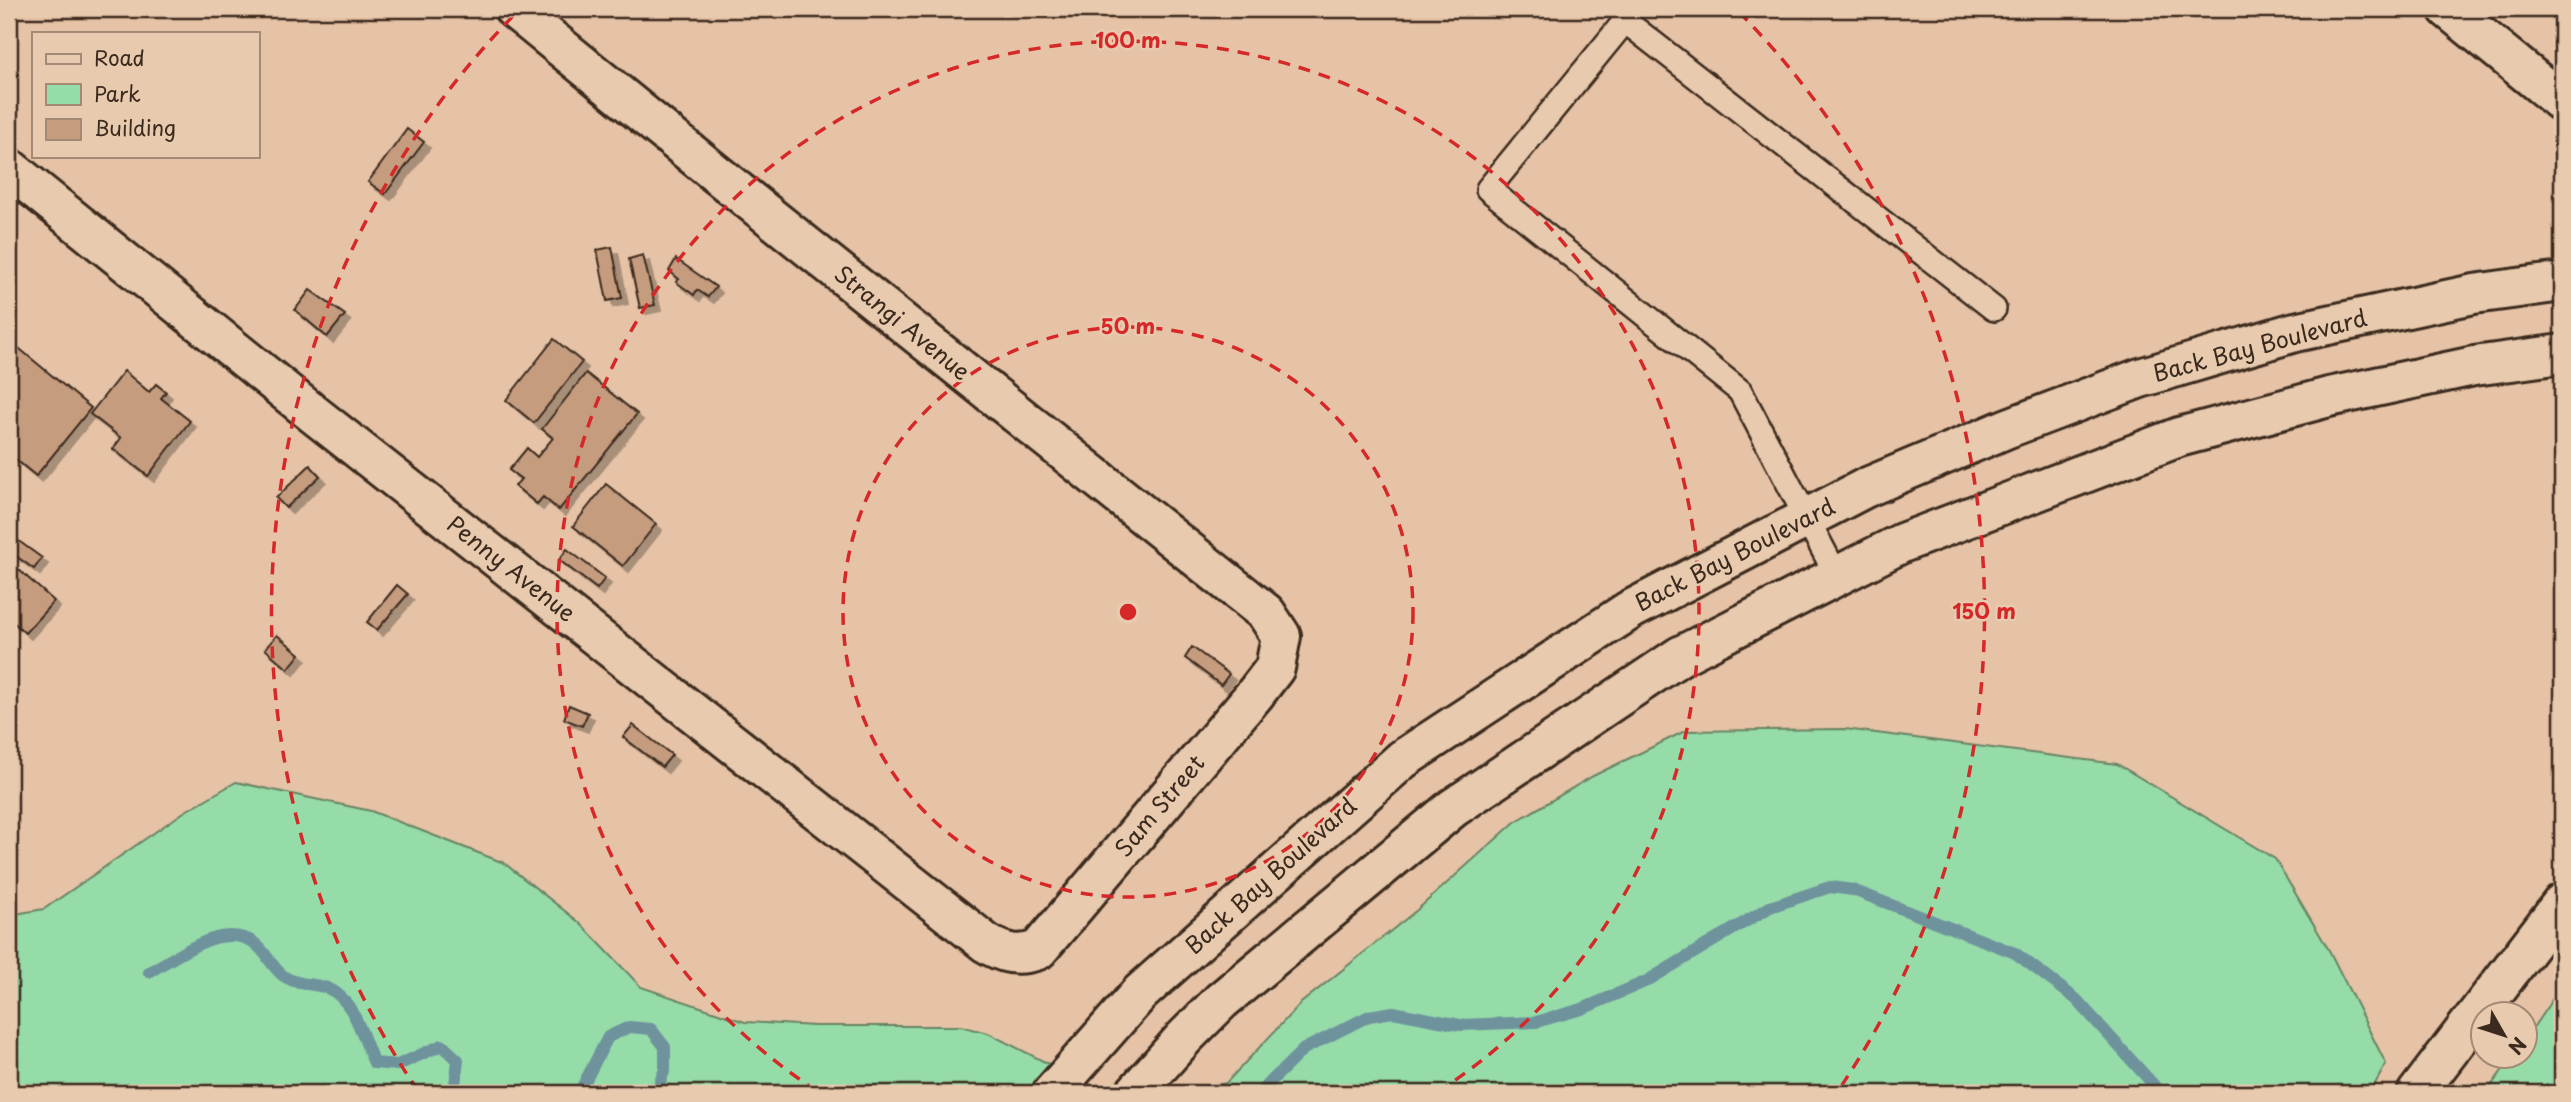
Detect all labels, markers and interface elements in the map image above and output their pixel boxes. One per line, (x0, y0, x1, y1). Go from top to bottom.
text: 100 m (1095, 23, 1161, 55)
legend (32, 32, 259, 158)
text: Road (94, 41, 145, 73)
text: Park (94, 77, 141, 109)
text: Building (94, 111, 176, 143)
street label: Strangi Avenue (827, 256, 979, 388)
street label: Back Bay Boulevard (2149, 299, 2371, 390)
text: 50 m (1101, 309, 1155, 341)
street label: Back Bay Boulevard (1628, 488, 1840, 619)
street label: Penny Avenue (440, 506, 584, 629)
text: 150 m (1952, 594, 2016, 626)
centre of rings (1116, 600, 1140, 624)
street label: Sam Street (1106, 746, 1212, 864)
street label: Back Bay Boulevard (1176, 788, 1364, 962)
north arrow (2470, 1000, 2540, 1070)
text: N (2502, 1032, 2534, 1061)

